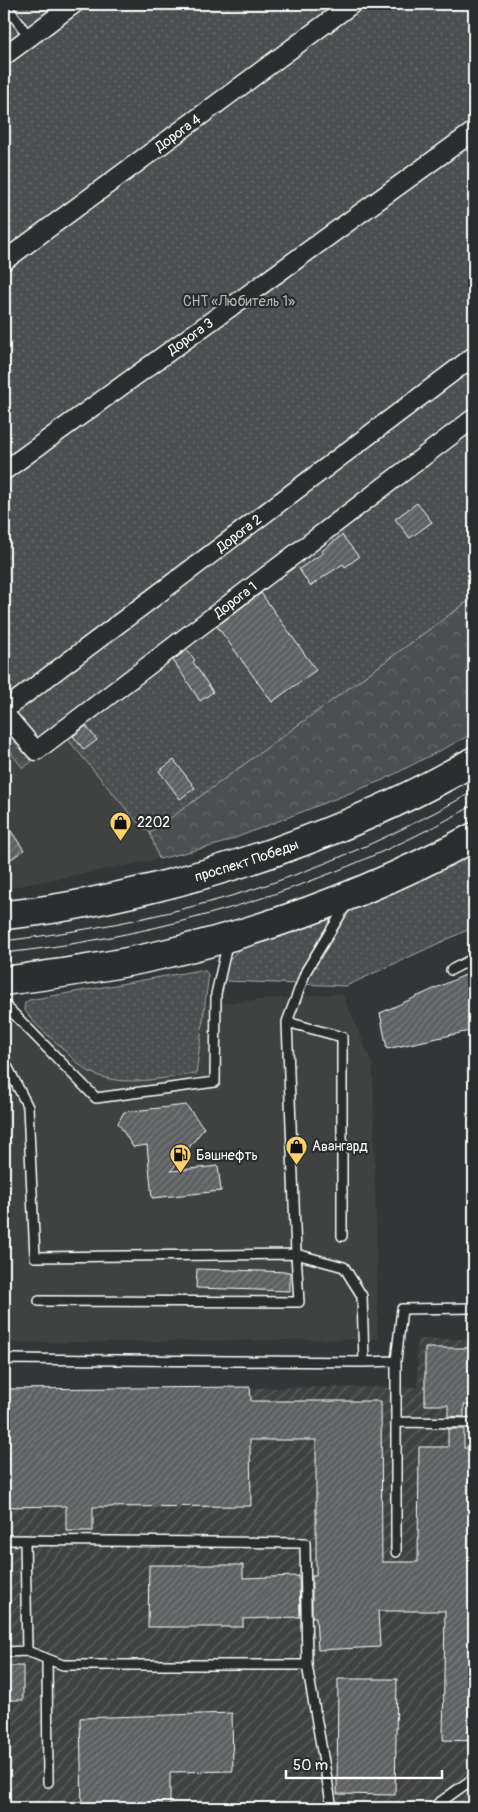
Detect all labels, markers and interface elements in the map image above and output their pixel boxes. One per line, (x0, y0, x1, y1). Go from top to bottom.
street label: Дорога 4 (151, 110, 204, 156)
park label: СНТ «Любитель 1» (183, 293, 295, 310)
street label: Дорога 3 (163, 314, 217, 359)
street label: Дорога 2 (212, 511, 265, 556)
street label: Дорога 1 (209, 578, 260, 622)
shop icon: 2202 (109, 810, 133, 841)
place label: 2202 (137, 814, 170, 831)
street label: проспект Победы (193, 836, 301, 885)
shop icon: Авангард (284, 1134, 308, 1165)
place label: Авангард (312, 1138, 368, 1155)
fuel station icon: Башнефть (168, 1143, 192, 1174)
place label: Башнефть (196, 1147, 258, 1164)
scale bar (286, 1747, 442, 1779)
text: 50 m (293, 1756, 328, 1775)

